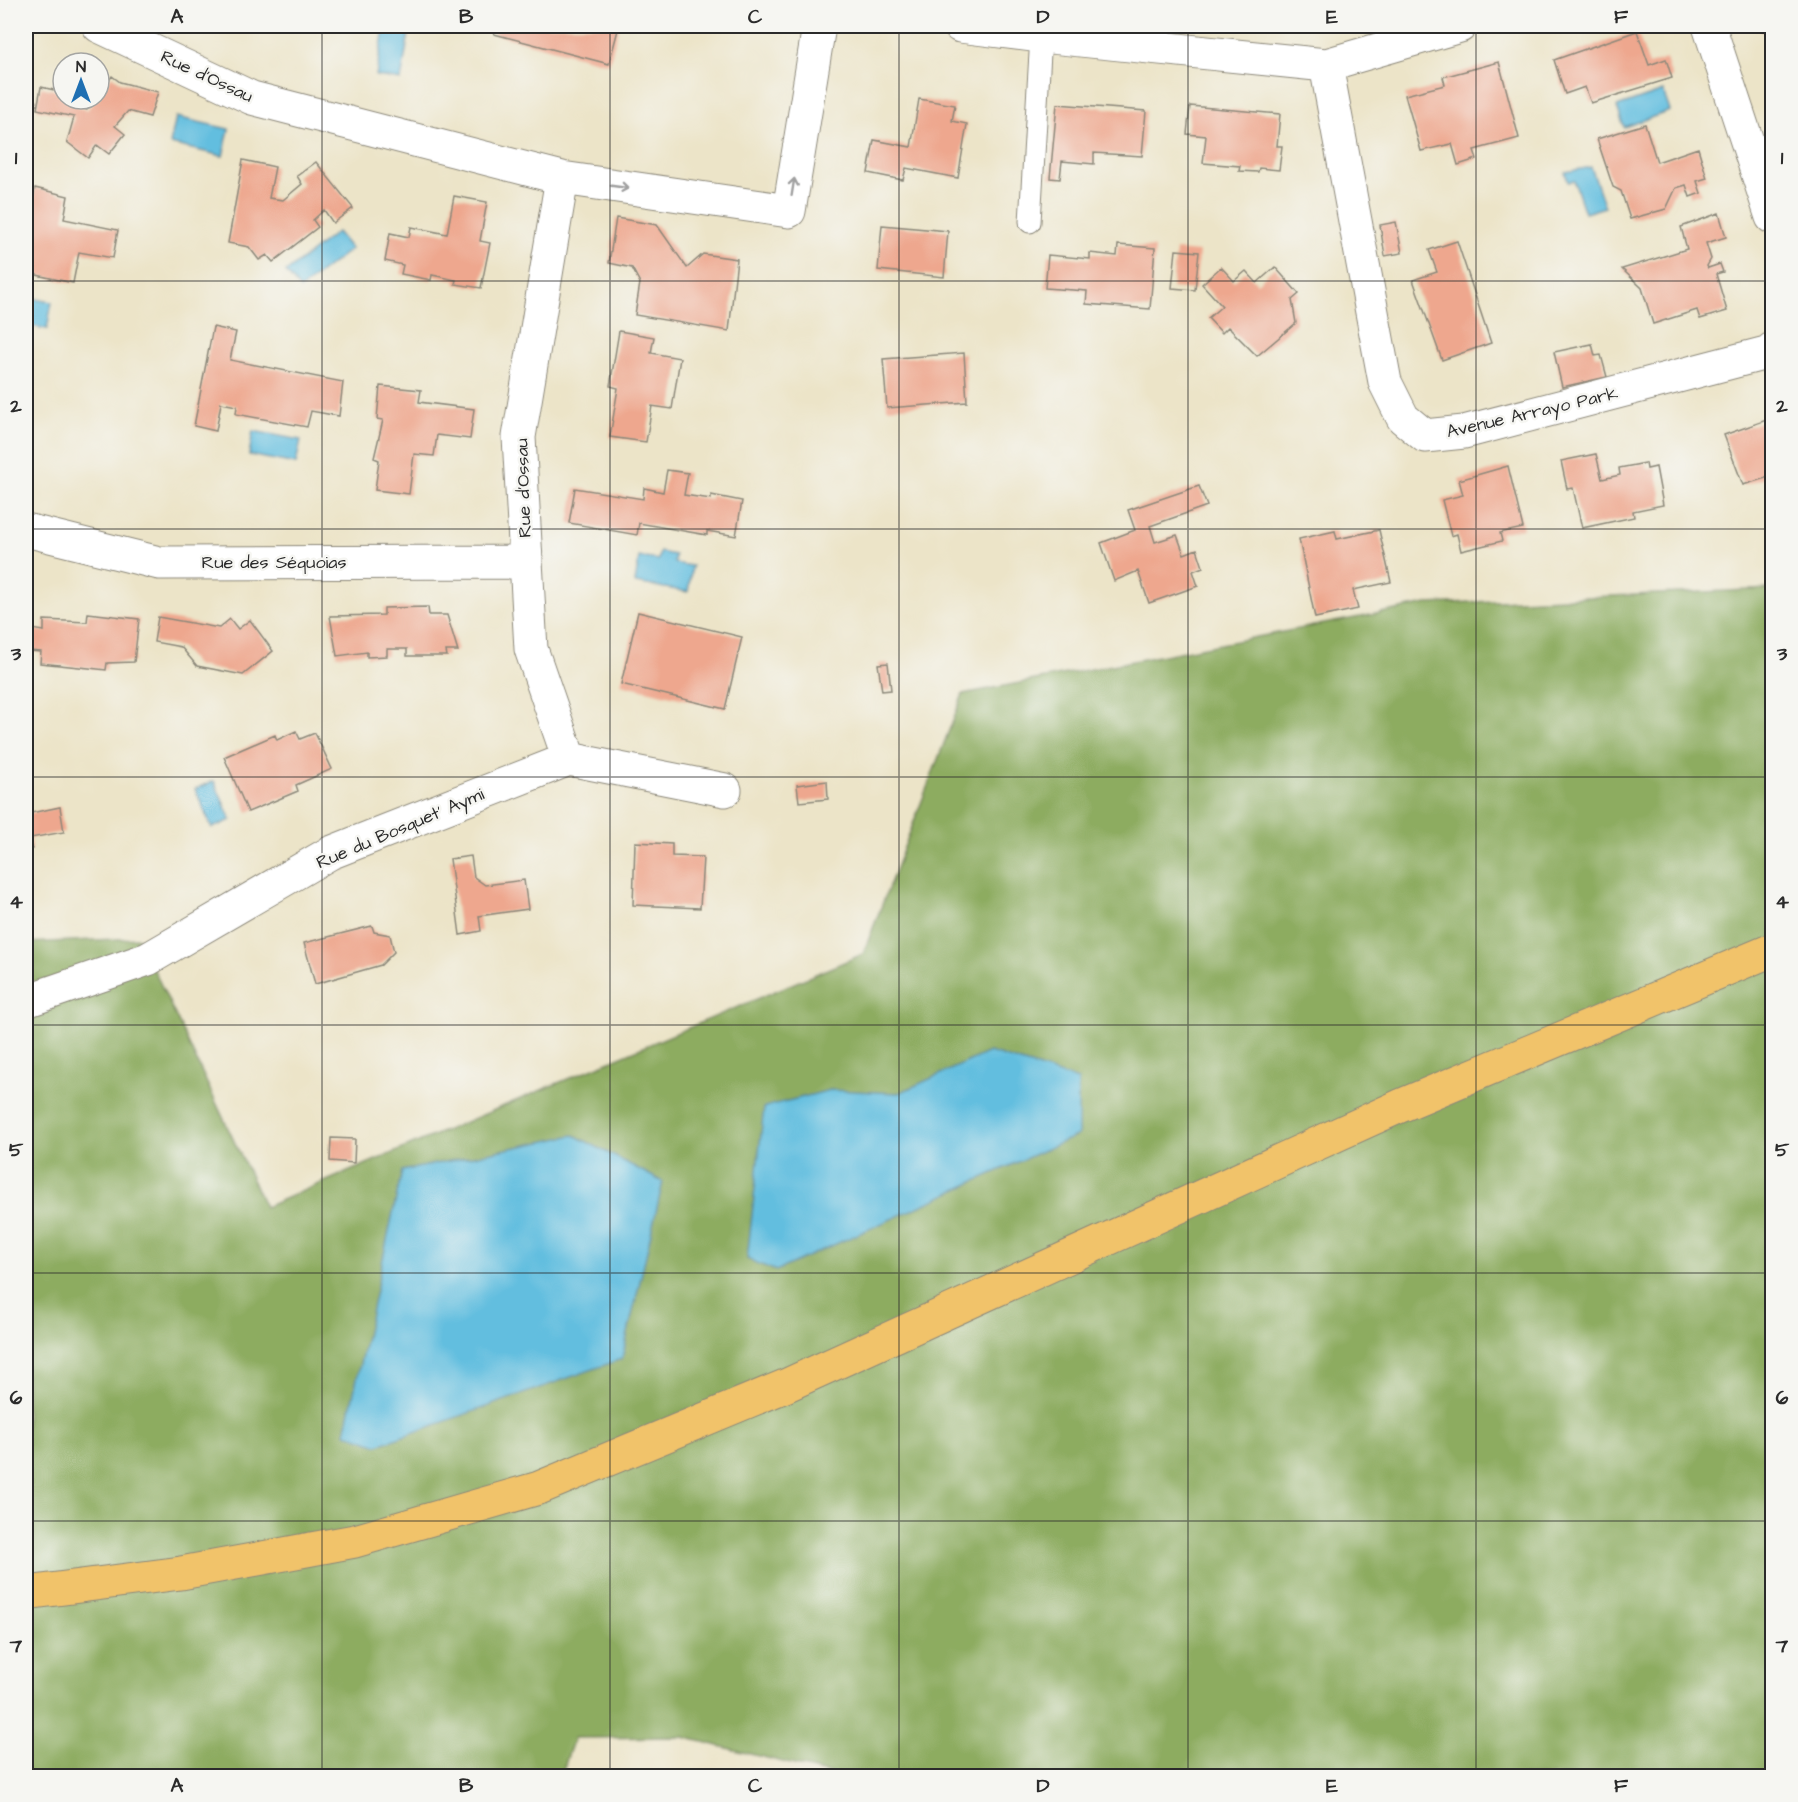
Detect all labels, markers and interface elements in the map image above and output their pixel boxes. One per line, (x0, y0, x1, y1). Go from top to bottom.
text: A (171, 3, 184, 31)
text: B (459, 3, 474, 31)
text: C (748, 3, 763, 31)
text: D (1037, 3, 1050, 31)
text: E (1326, 3, 1338, 31)
text: F (1614, 3, 1629, 31)
street label: Rue d'Ossau (156, 44, 257, 109)
north arrow (51, 51, 111, 111)
text: N (76, 56, 86, 78)
text: 1 (15, 144, 18, 172)
text: 1 (1781, 144, 1784, 172)
one-way arrow (787, 177, 798, 197)
one-way arrow (610, 181, 630, 192)
street label: Avenue Arrayo Park (1444, 381, 1620, 445)
text: 2 (9, 392, 22, 420)
text: 2 (1775, 392, 1788, 420)
street label: Rue d'Ossau (509, 438, 538, 538)
street label: Rue des Séquoias (202, 550, 346, 575)
text: 3 (10, 640, 22, 668)
text: 3 (1776, 640, 1788, 668)
street label: Rue du Bosquet' Aymi (312, 782, 489, 876)
text: 4 (9, 888, 23, 916)
text: 4 (1775, 888, 1789, 916)
text: 5 (9, 1136, 24, 1164)
text: 5 (1775, 1136, 1790, 1164)
text: 6 (10, 1384, 23, 1412)
text: 6 (1776, 1384, 1789, 1412)
text: 7 (9, 1632, 23, 1660)
text: 7 (1775, 1632, 1789, 1660)
text: A (171, 1772, 184, 1800)
text: B (459, 1772, 474, 1800)
text: C (748, 1772, 763, 1800)
text: D (1037, 1772, 1050, 1800)
text: E (1326, 1772, 1338, 1800)
text: F (1614, 1772, 1629, 1800)

